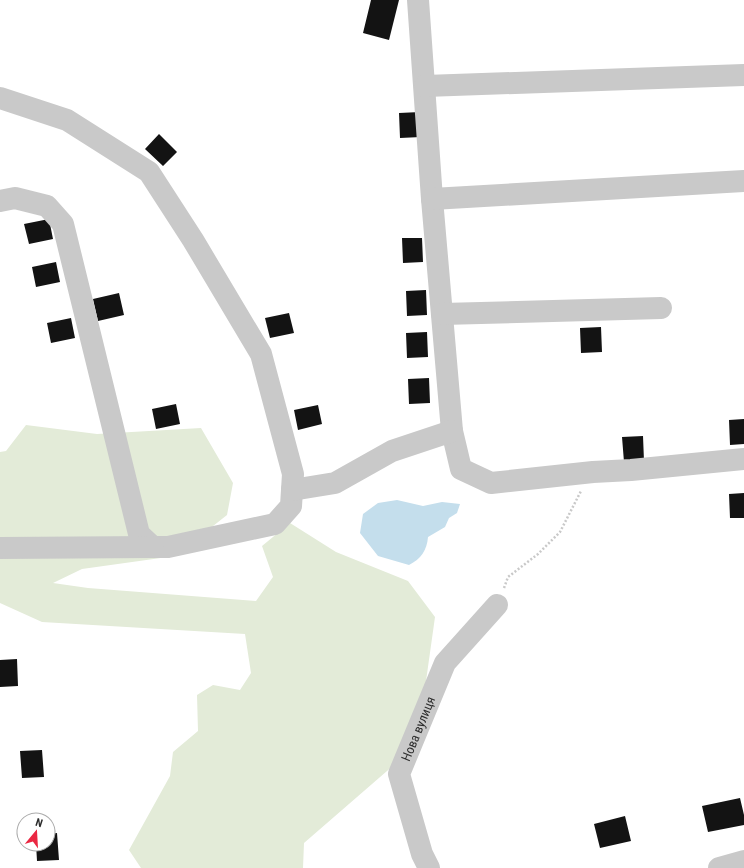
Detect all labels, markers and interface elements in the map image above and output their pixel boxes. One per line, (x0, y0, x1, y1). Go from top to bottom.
street label: Нова вулиця (398, 694, 438, 763)
north arrow (16, 812, 56, 852)
text: N (34, 816, 44, 830)

